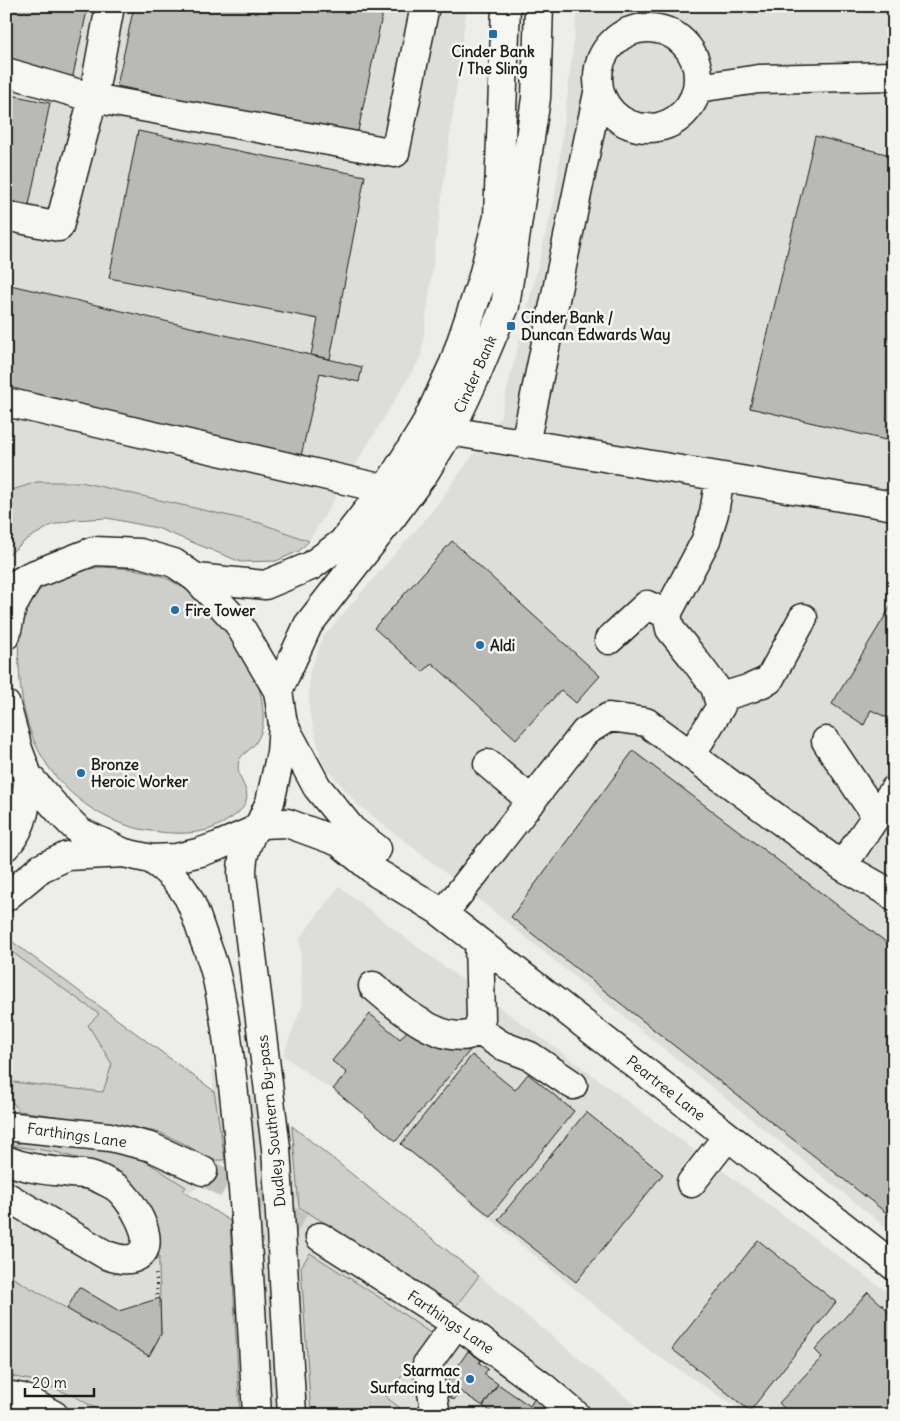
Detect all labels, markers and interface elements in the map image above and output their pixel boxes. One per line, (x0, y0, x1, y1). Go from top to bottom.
marker: Cinder Bank / The Sling (487, 28, 499, 40)
place label: Cinder Bank / The Sling (451, 42, 535, 79)
place label: Cinder Bank / Duncan Edwards Way (521, 308, 671, 345)
marker: Cinder Bank / Duncan Edwards Way (505, 320, 517, 332)
street label: Cinder Bank (449, 332, 501, 416)
place label: Fire Tower (185, 601, 256, 620)
marker: Fire Tower (169, 604, 181, 616)
place label: Aldi (490, 636, 515, 655)
marker: Aldi (474, 639, 486, 651)
place label: Bronze Heroic Worker (91, 755, 189, 791)
marker: Bronze Heroic Worker (75, 767, 87, 779)
street label: Dudley Southern By-pass (253, 1034, 289, 1208)
street label: Peartree Lane (623, 1051, 709, 1125)
street label: Farthings Lane (26, 1119, 128, 1151)
street label: Farthings Lane (404, 1286, 498, 1358)
place label: Starmac Surfacing Ltd (370, 1361, 460, 1398)
scale bar (25, 1366, 94, 1398)
text: 20 m (32, 1373, 67, 1392)
marker: Starmac Surfacing Ltd (464, 1373, 476, 1385)

